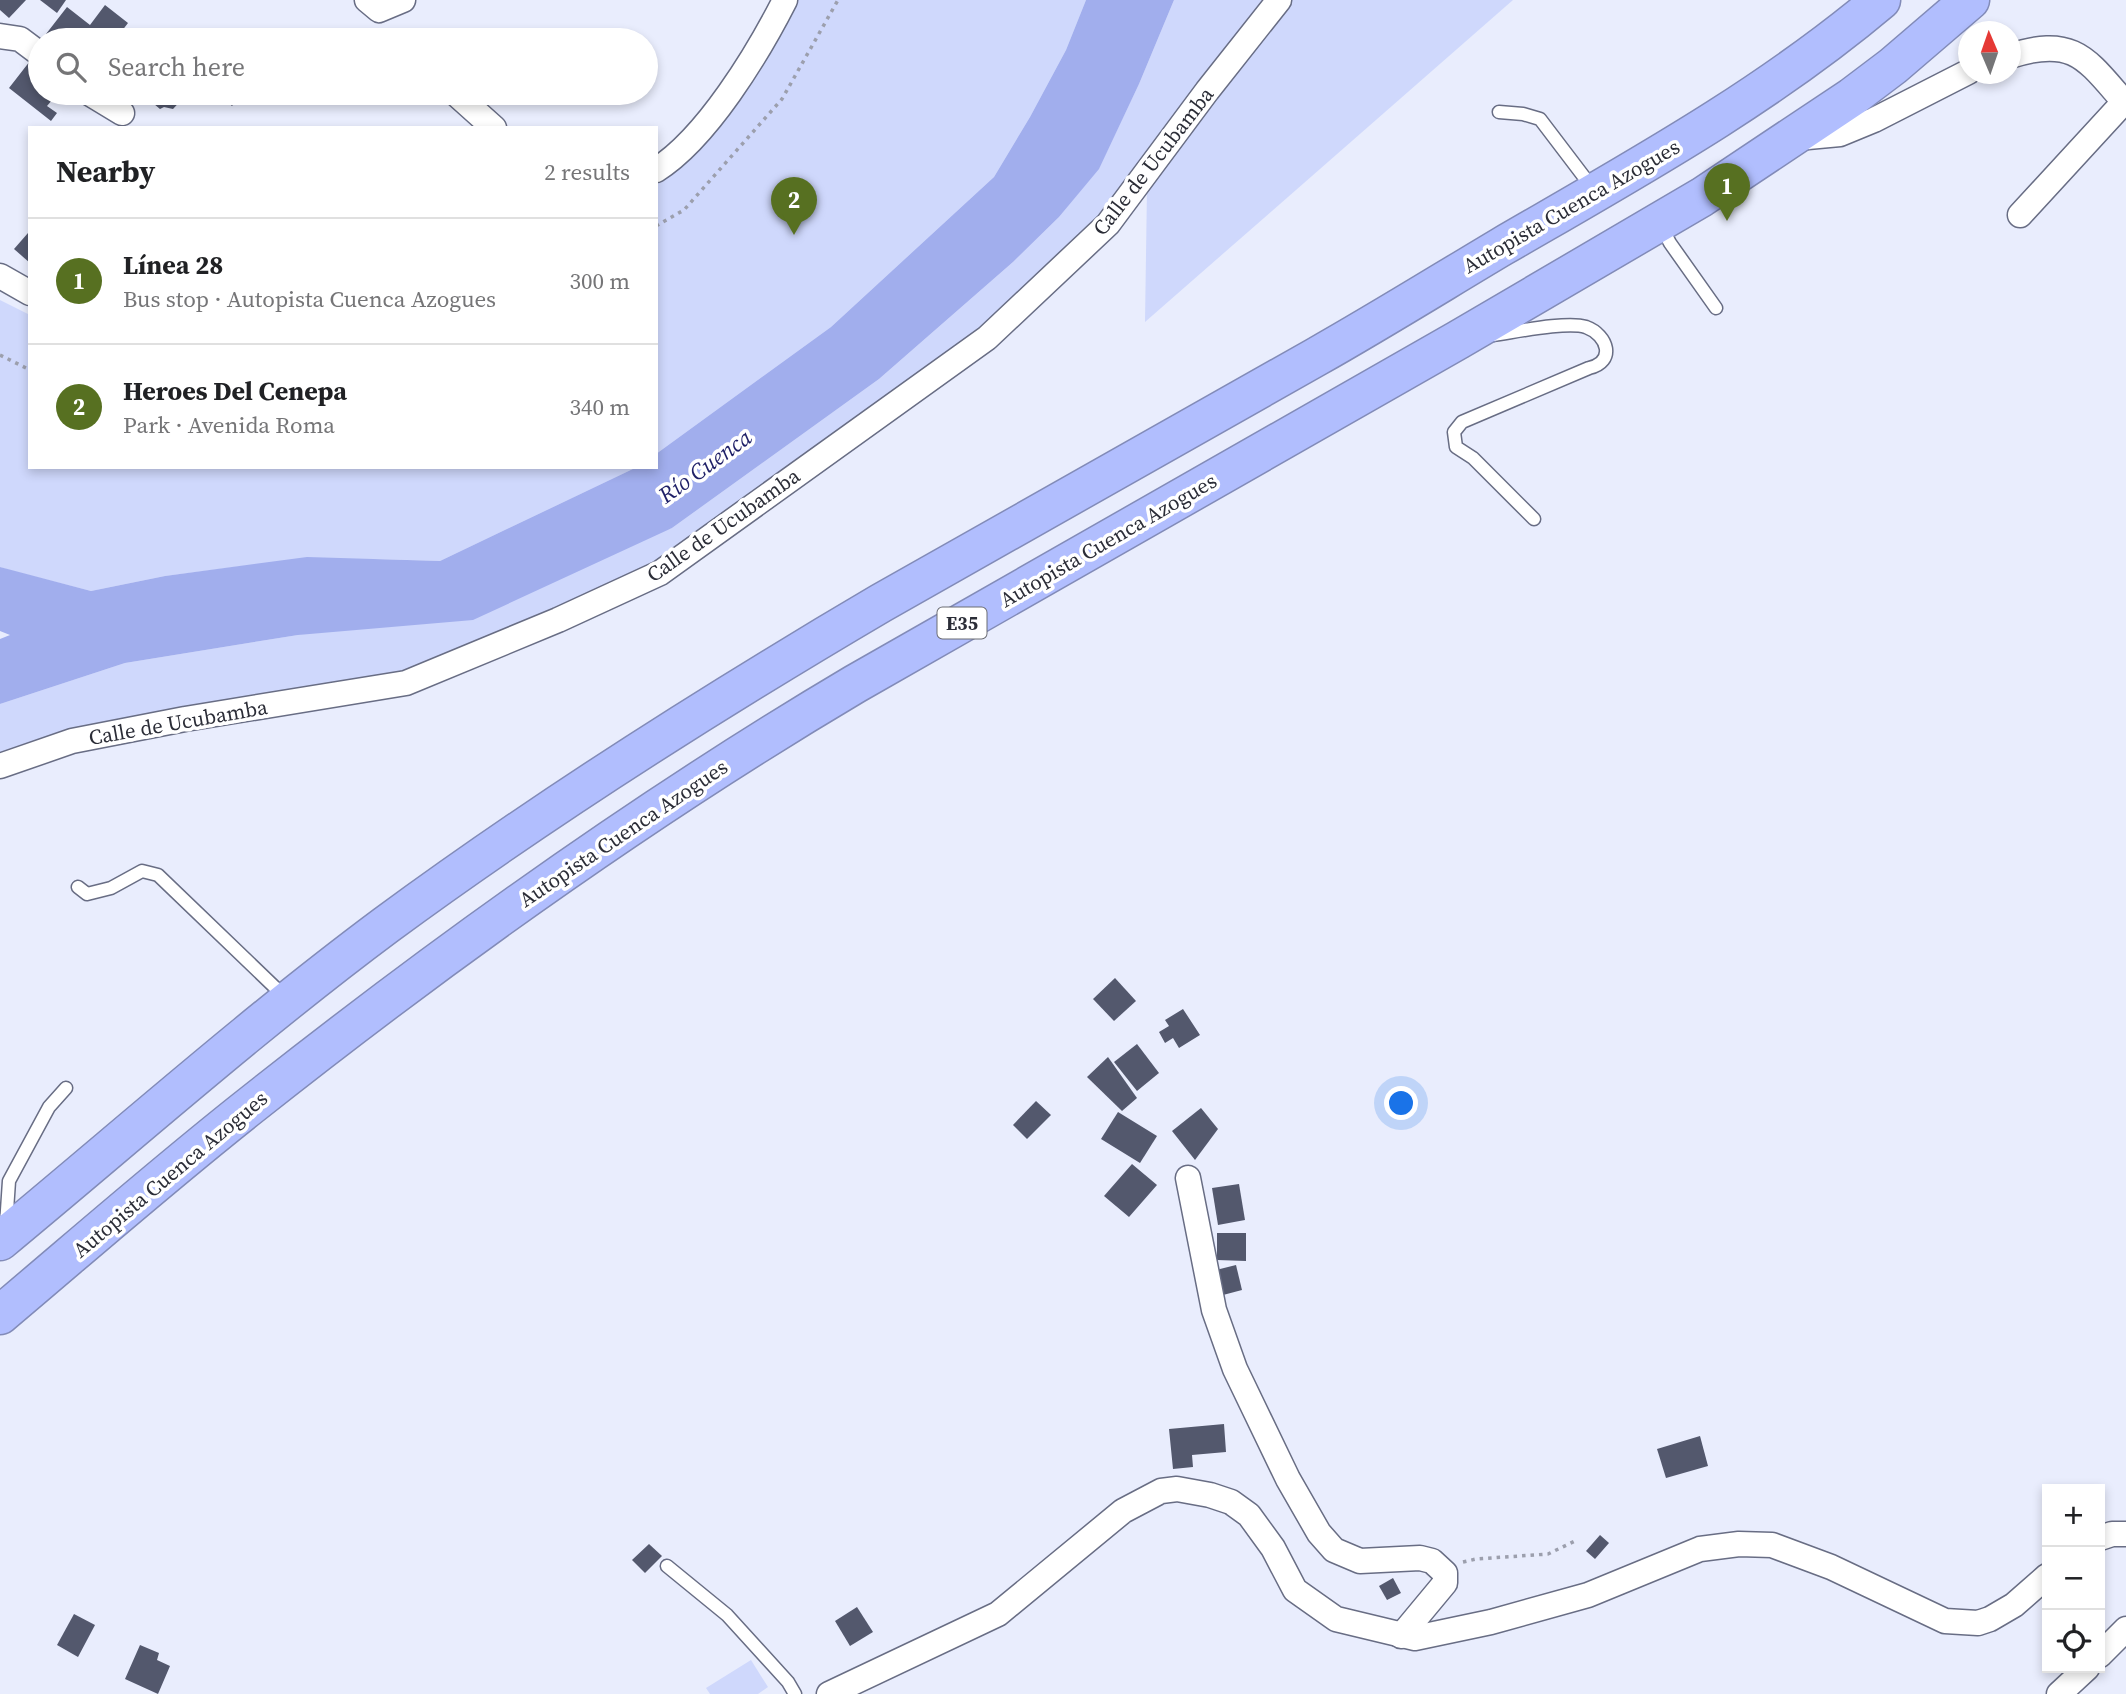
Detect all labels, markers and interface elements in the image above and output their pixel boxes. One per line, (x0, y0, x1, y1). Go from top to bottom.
north arrow (1958, 21, 2021, 84)
search box (28, 28, 658, 105)
icon: search (52, 48, 90, 86)
text: Search here (108, 49, 245, 85)
street label: Calle de Ucubamba (1086, 80, 1220, 241)
street label: Autopista Cuenca Azogues (1457, 132, 1685, 280)
text: Nearby (56, 151, 155, 192)
text: 2 results (544, 156, 630, 188)
pin: 1 (1704, 163, 1750, 221)
pin: 2 (771, 177, 817, 235)
text: Línea 28 (123, 247, 223, 283)
text: 1 (73, 265, 85, 297)
text: 300 m (569, 265, 630, 297)
text: Bus stop · Autopista Cuenca Azogues (123, 283, 496, 315)
text: Heroes Del Cenepa (123, 373, 347, 409)
text: 2 (73, 391, 85, 423)
text: 340 m (569, 391, 630, 423)
text: Park · Avenida Roma (123, 409, 335, 441)
water label: Río Cuenca (651, 421, 758, 511)
street label: Calle de Ucubamba (641, 461, 806, 589)
street label: Autopista Cuenca Azogues (994, 466, 1222, 614)
road number: E35 (937, 608, 986, 638)
street label: Calle de Ucubamba (86, 692, 270, 752)
street label: Autopista Cuenca Azogues (513, 752, 733, 914)
street label: Autopista Cuenca Azogues (66, 1084, 274, 1264)
your location (1384, 1086, 1418, 1120)
map controls (2042, 1484, 2105, 1673)
button: + (2042, 1484, 2105, 1547)
button: − (2042, 1547, 2105, 1610)
button: locate (2042, 1610, 2105, 1673)

